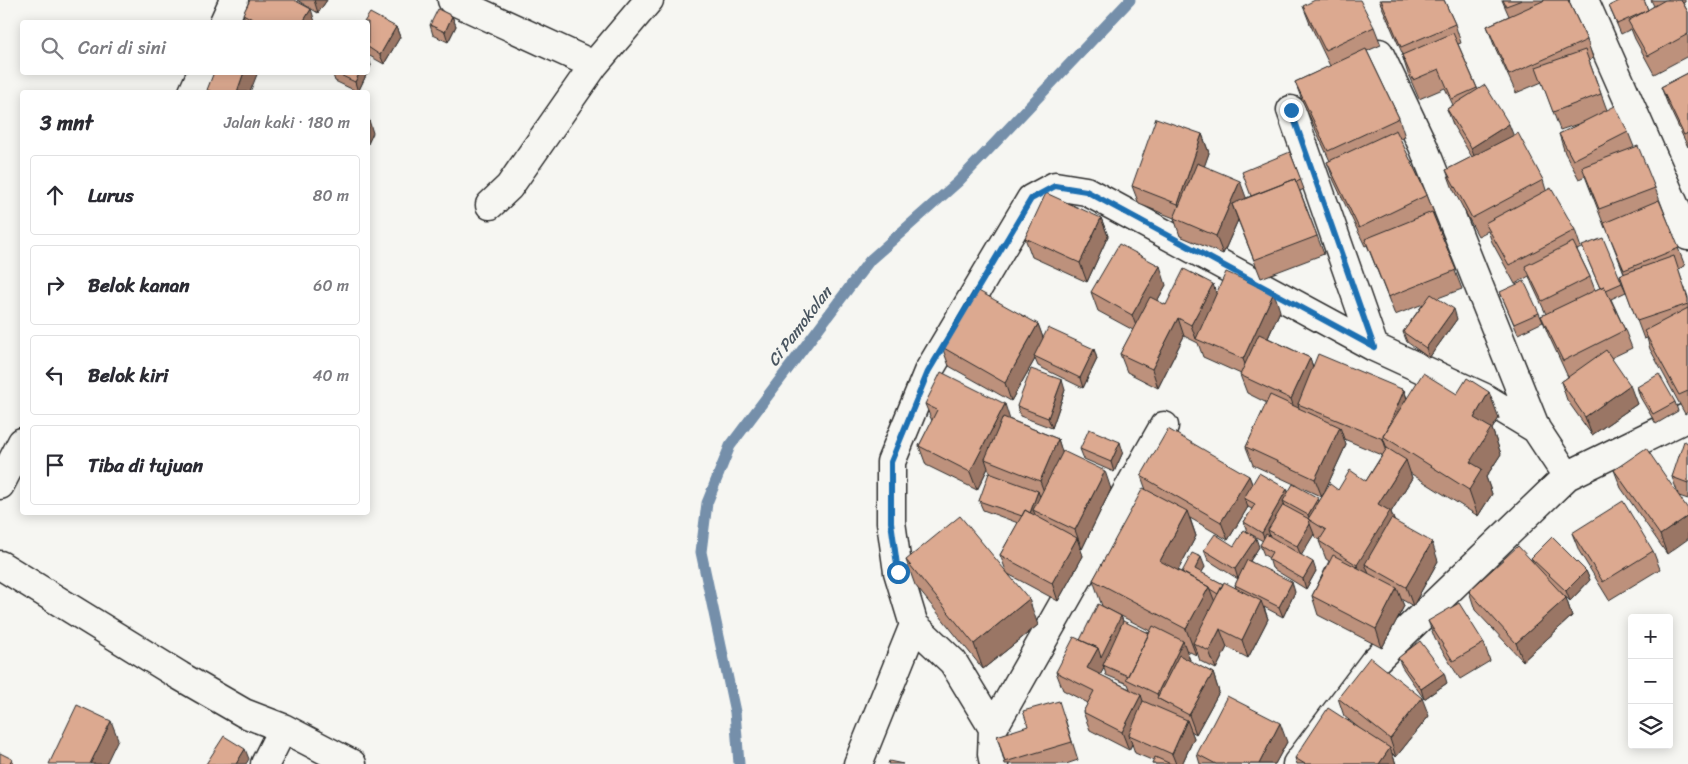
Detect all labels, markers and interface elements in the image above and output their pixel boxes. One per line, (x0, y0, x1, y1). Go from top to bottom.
search box (20, 20, 370, 75)
text: Cari di sini (78, 31, 166, 64)
icon: search (38, 34, 66, 62)
route end (1280, 99, 1303, 122)
text: 3 mnt (40, 104, 93, 142)
text: Jalan kaki · 180 m (224, 108, 350, 137)
text: Lurus (88, 179, 134, 212)
icon: ahead (41, 181, 69, 209)
text: 80 m (313, 181, 349, 210)
text: Belok kanan (88, 269, 190, 302)
icon: right (41, 271, 69, 299)
text: 60 m (313, 271, 349, 300)
water label: Ci Pamokolan (760, 278, 841, 373)
text: Belok kiri (88, 359, 168, 392)
icon: left (41, 361, 69, 389)
text: 40 m (312, 361, 349, 390)
text: Tiba di tujuan (88, 449, 203, 482)
icon: arrive (41, 451, 69, 479)
route start (887, 561, 910, 584)
map controls (1628, 614, 1673, 749)
button: + (1628, 614, 1673, 659)
button: − (1628, 659, 1673, 704)
button: layers (1628, 704, 1673, 749)

